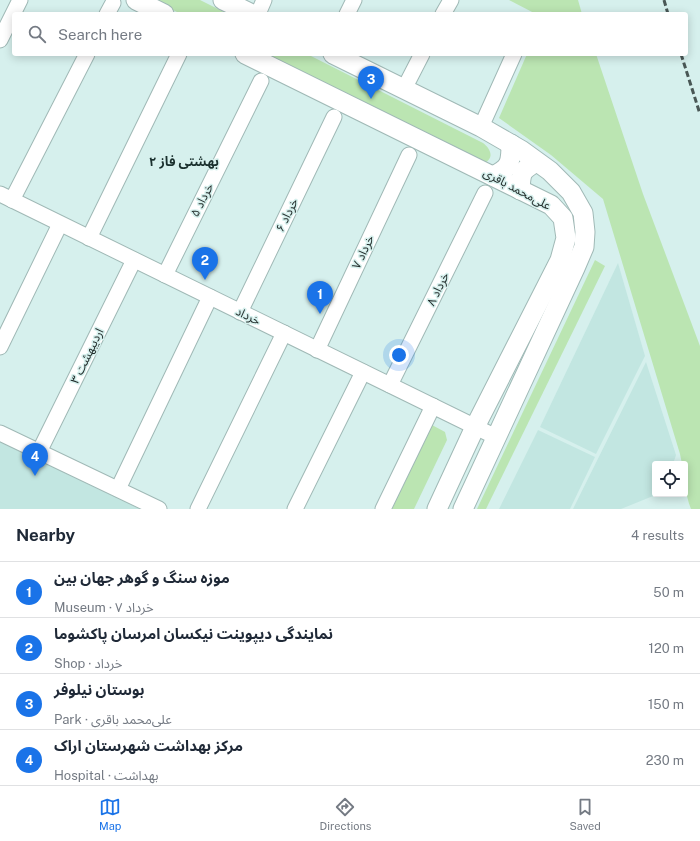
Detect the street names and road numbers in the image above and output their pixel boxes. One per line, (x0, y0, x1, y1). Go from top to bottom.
street label: علی‌محمد باقری (481, 165, 553, 213)
street label: خرداد ۵ (188, 181, 216, 219)
street label: خرداد ۶ (273, 196, 301, 234)
street label: خرداد ۷ (349, 233, 377, 271)
street label: خرداد ۸ (424, 270, 452, 308)
street label: خرداد (233, 304, 263, 328)
street label: اردیبهشت ۳ (68, 326, 106, 386)

